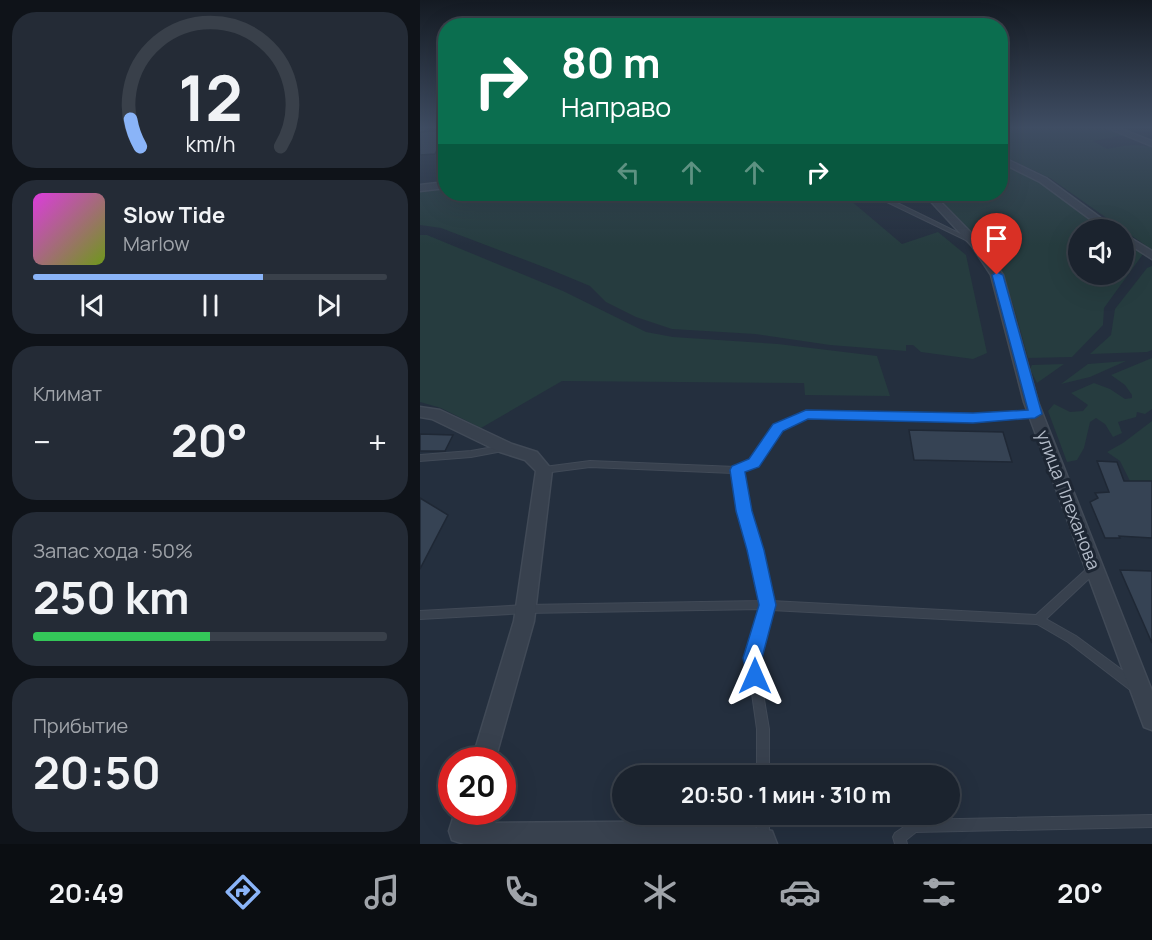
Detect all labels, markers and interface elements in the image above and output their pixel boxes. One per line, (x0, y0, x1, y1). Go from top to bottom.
text: 80 m (561, 33, 661, 91)
icon: right (462, 42, 540, 120)
text: 12 (178, 54, 242, 140)
text: Направо (561, 88, 671, 125)
text: km/h (185, 129, 235, 158)
icon: left (612, 156, 645, 189)
icon: ahead (675, 156, 708, 189)
icon: ahead (738, 156, 771, 189)
icon: right (801, 156, 834, 189)
text: Slow Tide (123, 200, 225, 230)
pin (971, 213, 1022, 275)
map controls (1068, 219, 1134, 285)
button: sound (1068, 219, 1134, 285)
icon: arrive (980, 222, 1013, 255)
text: Marlow (123, 230, 190, 257)
icon: previous (76, 289, 109, 322)
icon: pause (194, 289, 227, 322)
icon: next (312, 289, 345, 322)
text: Климат (33, 380, 102, 407)
text: 20° (171, 409, 248, 471)
text: − (33, 419, 51, 464)
text: + (368, 419, 387, 464)
street label: улица Плеханова (1031, 427, 1107, 573)
text: Запас хода · 50% (33, 537, 193, 564)
text: 250 km (33, 566, 189, 628)
position arrow (723, 644, 787, 708)
text: Прибытие (33, 712, 128, 739)
text: 20:50 (33, 741, 161, 803)
speed limit sign: 20 (438, 747, 516, 825)
text: 20:50 · 1 мин · 310 m (681, 780, 891, 810)
icon: directions (222, 871, 264, 913)
icon: music (361, 871, 403, 913)
icon: phone (500, 871, 542, 913)
icon: climate (639, 871, 681, 913)
icon: car (779, 871, 821, 913)
icon: filters (918, 871, 960, 913)
text: 20:49 (49, 874, 124, 911)
text: 20° (1057, 874, 1103, 911)

